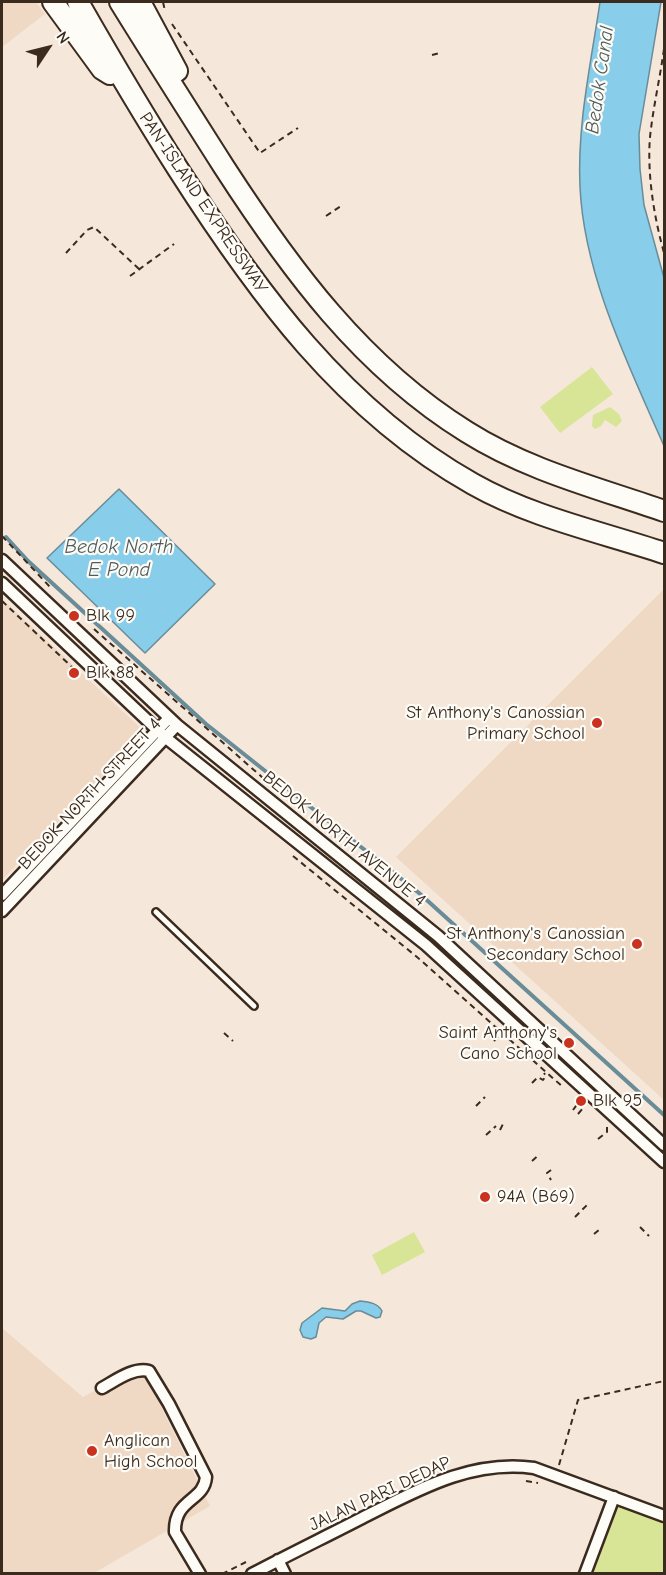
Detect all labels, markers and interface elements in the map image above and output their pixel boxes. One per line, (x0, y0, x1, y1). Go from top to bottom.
north arrow (18, 18, 78, 78)
water label: Bedok Canal (581, 25, 619, 135)
text: N (52, 28, 73, 47)
street label: PAN-ISLAND EXPRESSWAY (134, 108, 272, 298)
water label: Bedok North E Pond (65, 535, 173, 582)
place label: Blk 99 (86, 605, 135, 627)
marker: Blk 99 (67, 609, 81, 623)
place label: Blk 88 (86, 662, 134, 684)
marker: Blk 88 (67, 666, 81, 680)
place label: St Anthony's Canossian Primary School (406, 702, 585, 744)
street label: BEDOK NORTH STREET 4 (14, 714, 166, 874)
marker: St Anthony's Canossian Primary School (590, 716, 604, 730)
street label: BEDOK NORTH AVENUE 4 (258, 767, 430, 911)
place label: St Anthony's Canossian Secondary School (446, 923, 625, 966)
marker: St Anthony's Canossian Secondary School (630, 937, 644, 951)
place label: Saint Anthony's Cano School (439, 1022, 557, 1064)
marker: Saint Anthony's Cano School (562, 1036, 576, 1050)
place label: Blk 95 (593, 1090, 642, 1112)
marker: Blk 95 (574, 1094, 588, 1108)
place label: 94A (B69) (497, 1186, 575, 1208)
marker: 94A (B69) (478, 1190, 492, 1204)
place label: Anglican High School (104, 1430, 198, 1472)
marker: Anglican High School (85, 1444, 99, 1458)
street label: JALAN PARI DEDAP (306, 1452, 454, 1536)

